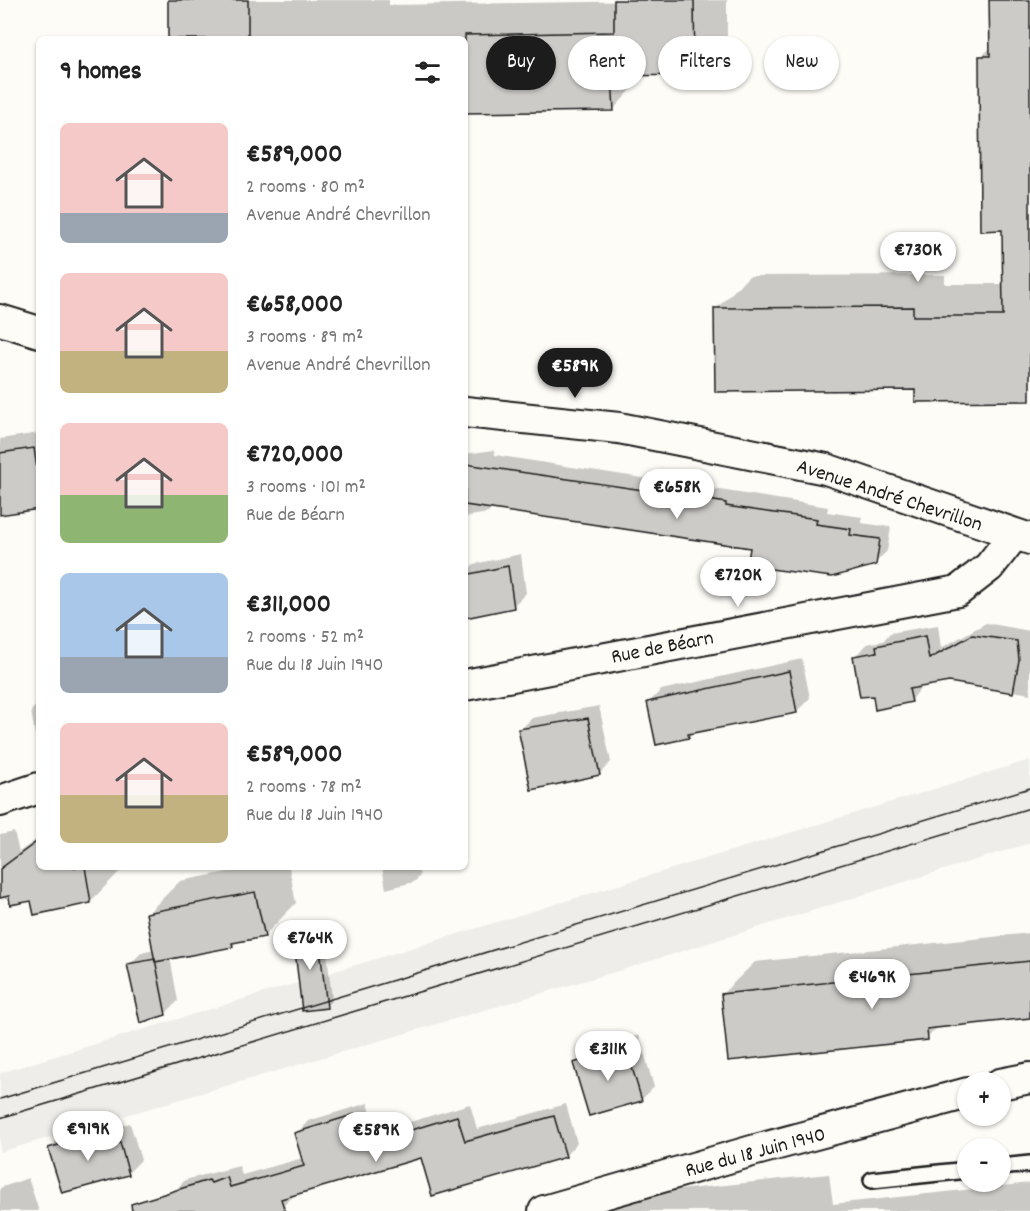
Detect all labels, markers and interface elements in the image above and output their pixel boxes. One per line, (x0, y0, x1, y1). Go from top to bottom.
chip: Buy (486, 36, 556, 90)
chip: Rent (568, 36, 646, 90)
chip: Filters (658, 36, 752, 90)
chip: New (764, 36, 839, 90)
text: 9 homes (60, 54, 142, 91)
icon: filters (411, 56, 444, 89)
text: €589,000 (246, 137, 342, 174)
icon: home (108, 147, 180, 219)
text: 2 rooms · 80 m² (246, 174, 365, 202)
text: Avenue André Chevrillon (246, 202, 430, 230)
pin: €730K (876, 232, 960, 283)
text: €730K (894, 237, 942, 265)
text: €658,000 (246, 287, 343, 324)
icon: home (108, 297, 180, 369)
text: 3 rooms · 89 m² (246, 324, 363, 352)
pin: €589K (533, 348, 617, 399)
text: Avenue André Chevrillon (246, 352, 430, 380)
text: €589K (552, 353, 598, 381)
text: €720,000 (246, 437, 343, 474)
icon: home (108, 447, 180, 519)
street label: Avenue André Chevrillon (792, 453, 986, 541)
pin: €658K (635, 469, 719, 520)
text: 3 rooms · 101 m² (246, 474, 366, 502)
text: €658K (653, 474, 701, 502)
text: Rue de Béarn (246, 502, 345, 530)
pin: €720K (696, 557, 780, 608)
text: €720K (714, 562, 762, 590)
text: €311,000 (246, 587, 331, 624)
icon: home (108, 597, 180, 669)
text: 2 rooms · 52 m² (246, 624, 364, 652)
street label: Rue de Béarn (609, 624, 716, 674)
text: Rue du 18 Juin 1940 (246, 652, 383, 680)
text: €589,000 (246, 737, 342, 774)
icon: home (108, 747, 180, 819)
text: 2 rooms · 78 m² (246, 774, 362, 802)
text: Rue du 18 Juin 1940 (246, 802, 383, 830)
pin: €764K (268, 920, 352, 971)
text: €764K (287, 925, 333, 953)
pin: €469K (830, 959, 914, 1010)
text: €469K (848, 964, 896, 992)
pin: €311K (566, 1031, 650, 1082)
text: €311K (589, 1036, 627, 1064)
map controls (957, 1072, 1011, 1192)
button: + (957, 1072, 1011, 1126)
pin: €919K (46, 1111, 130, 1162)
pin: €589K (334, 1112, 418, 1163)
text: €919K (66, 1116, 110, 1144)
text: €589K (353, 1117, 399, 1145)
street label: Rue du 18 Juin 1940 (682, 1121, 829, 1187)
button: − (957, 1138, 1011, 1192)

